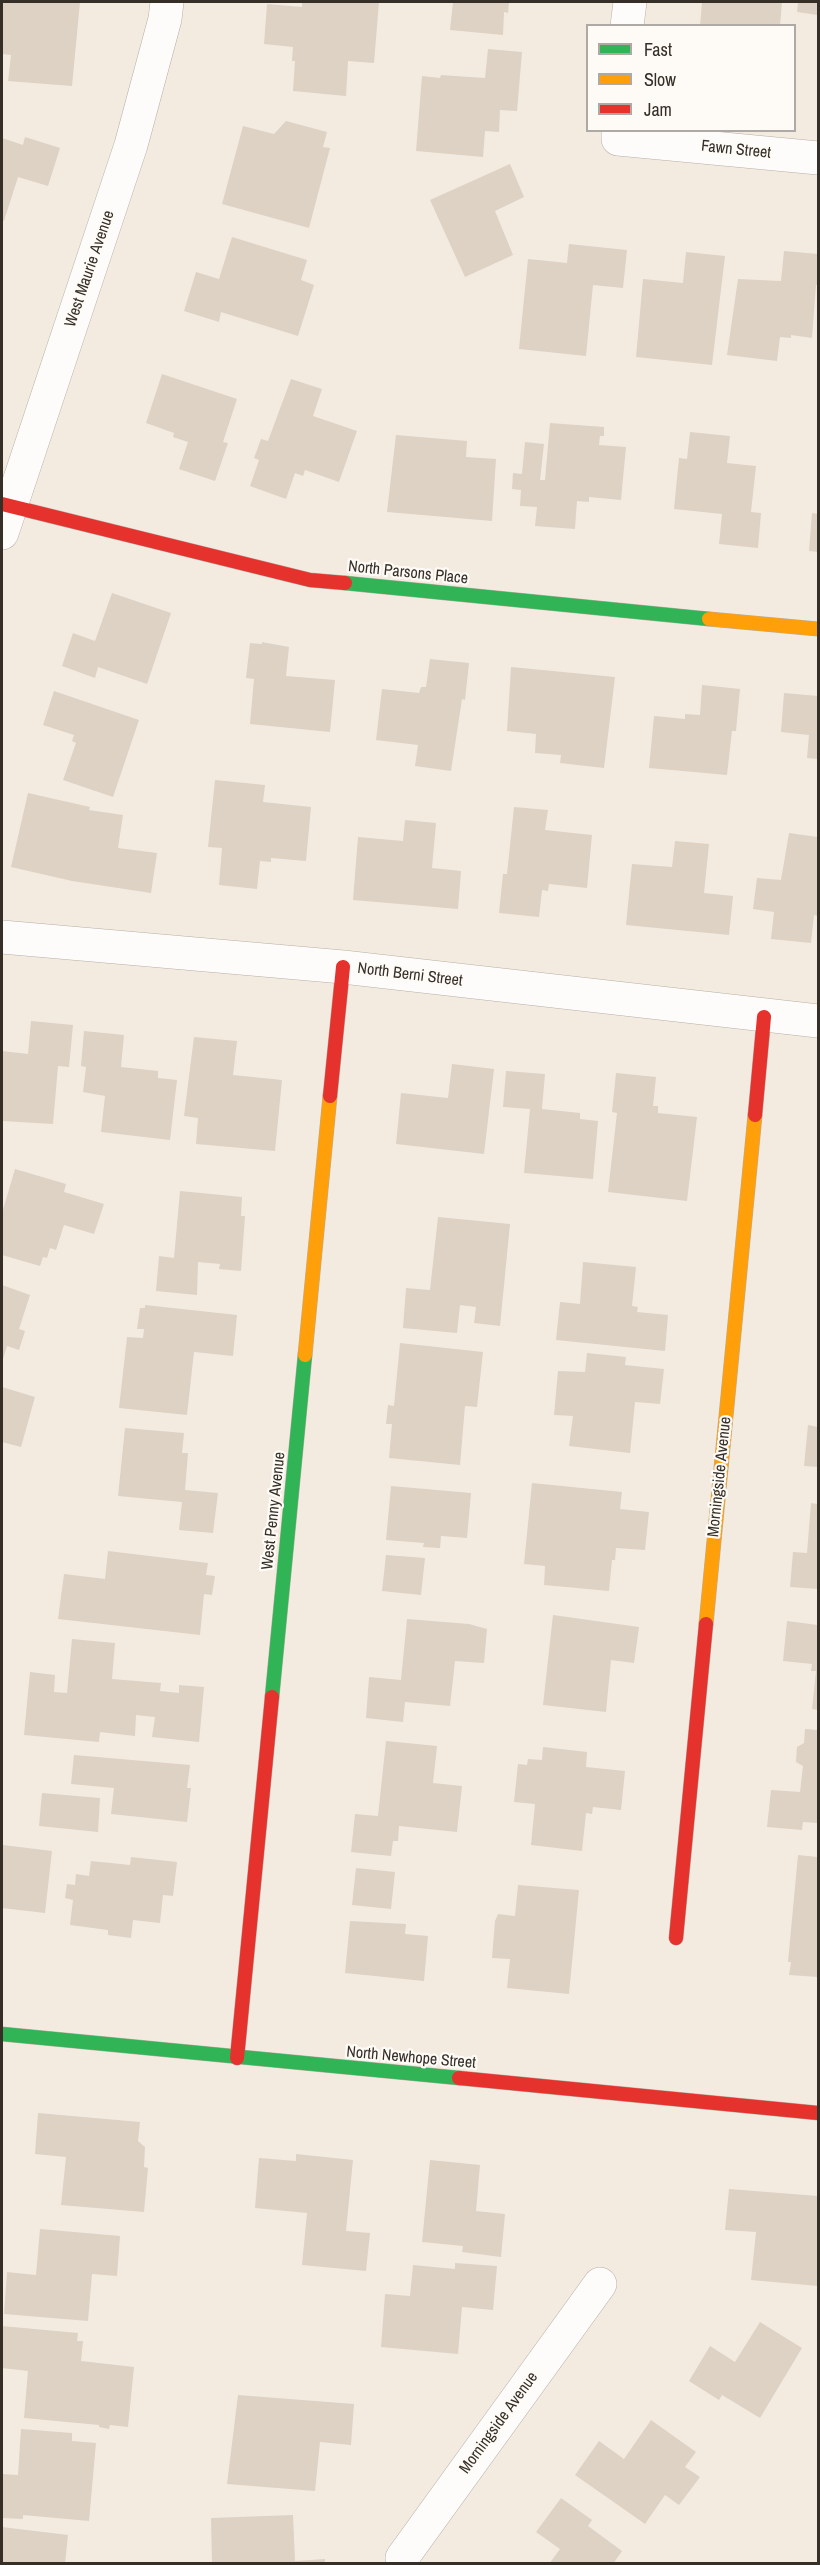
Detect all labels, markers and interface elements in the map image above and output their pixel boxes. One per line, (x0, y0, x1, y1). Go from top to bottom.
legend (586, 24, 796, 132)
text: Fast (644, 37, 672, 62)
text: Slow (644, 67, 676, 92)
text: Jam (644, 97, 672, 122)
street label: Fawn Street (700, 137, 772, 163)
street label: West Maurie Avenue (61, 208, 119, 330)
street label: North Parsons Place (347, 557, 469, 589)
street label: North Berni Street (356, 959, 464, 991)
street label: Morningside Avenue (704, 1416, 736, 1538)
street label: West Penny Avenue (258, 1451, 290, 1571)
street label: North Newhope Street (346, 2043, 476, 2073)
street label: Morningside Avenue (456, 2368, 542, 2478)

